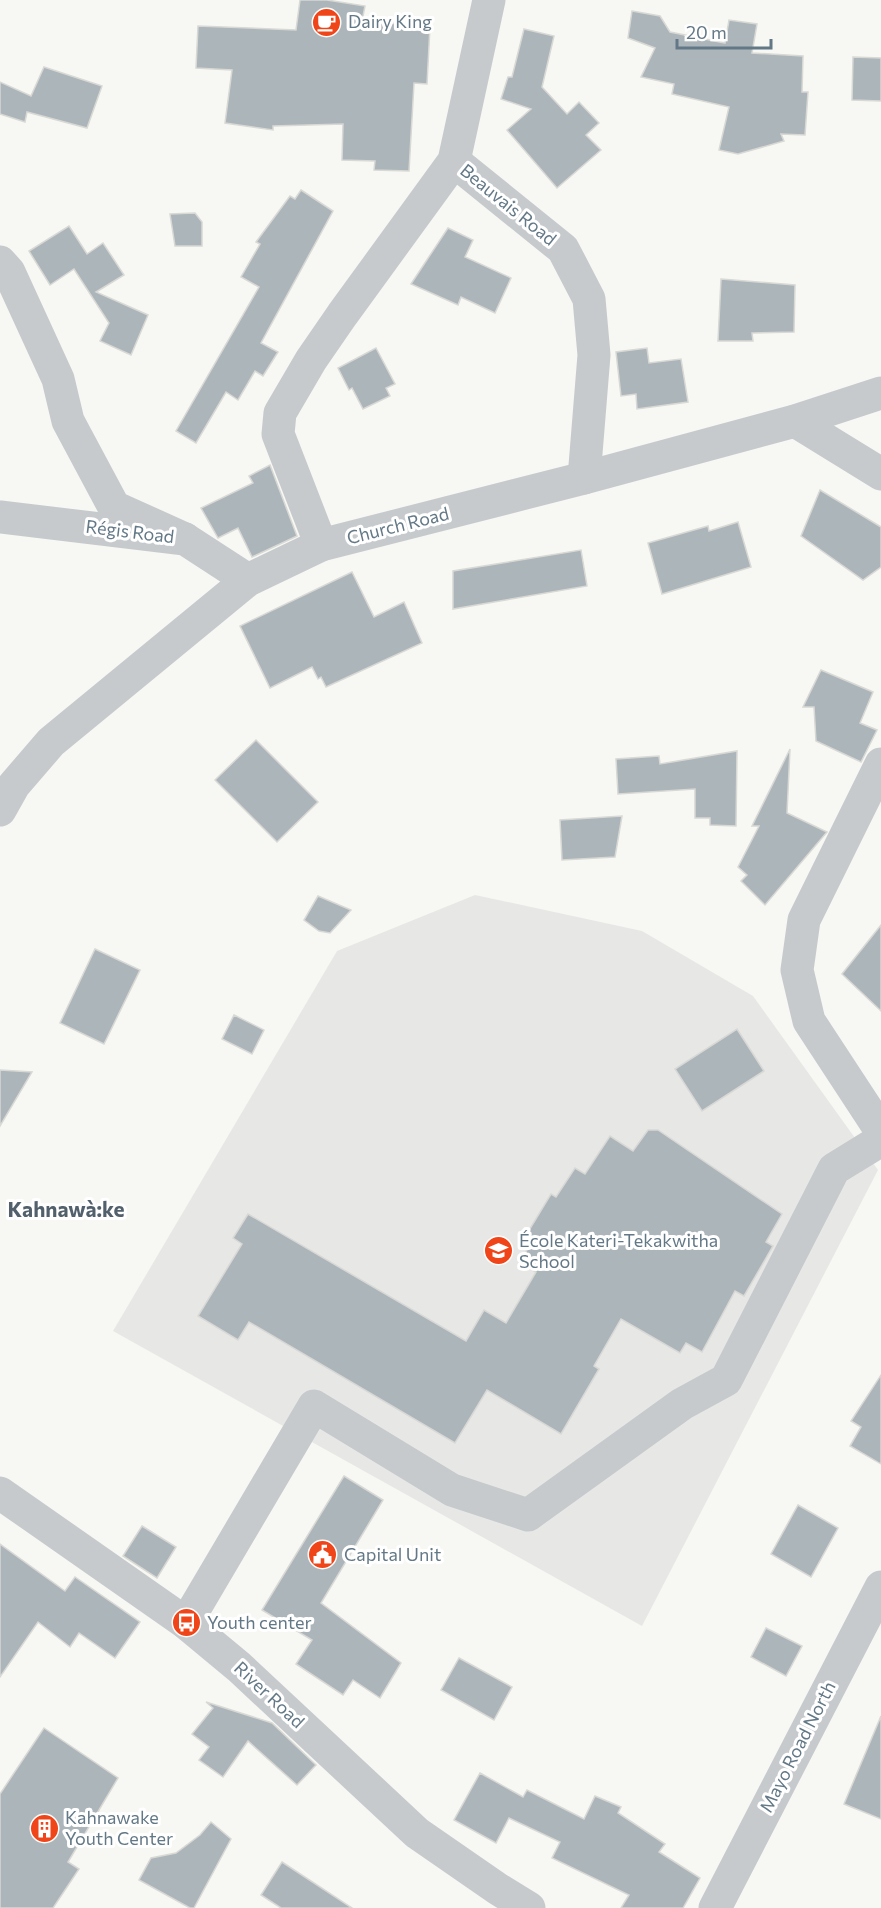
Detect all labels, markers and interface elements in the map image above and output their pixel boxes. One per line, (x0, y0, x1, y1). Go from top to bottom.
cafe icon: Dairy King (311, 6, 343, 38)
place label: Dairy King (348, 10, 432, 32)
scale bar (677, 12, 772, 50)
text: 20 m (686, 21, 727, 43)
street label: Beauvais Road (456, 159, 561, 250)
street label: Church Road (345, 502, 451, 548)
street label: Régis Road (85, 515, 176, 547)
district label: Kahnawà:ke (7, 1196, 125, 1221)
place label: École Kateri-Tekakwitha School (519, 1229, 718, 1272)
school or university icon: École Kateri-Tekakwitha School (482, 1235, 514, 1267)
public building icon: Capital Unit (307, 1539, 339, 1571)
place label: Capital Unit (344, 1543, 441, 1565)
bus stop icon: Youth center (170, 1607, 202, 1639)
place label: Youth center (207, 1611, 312, 1633)
street label: River Road (230, 1656, 309, 1732)
street label: Mayo Road North (755, 1677, 840, 1816)
place label: Kahnawake Youth Center (65, 1806, 173, 1849)
building icon: Kahnawake Youth Center (28, 1812, 60, 1844)

